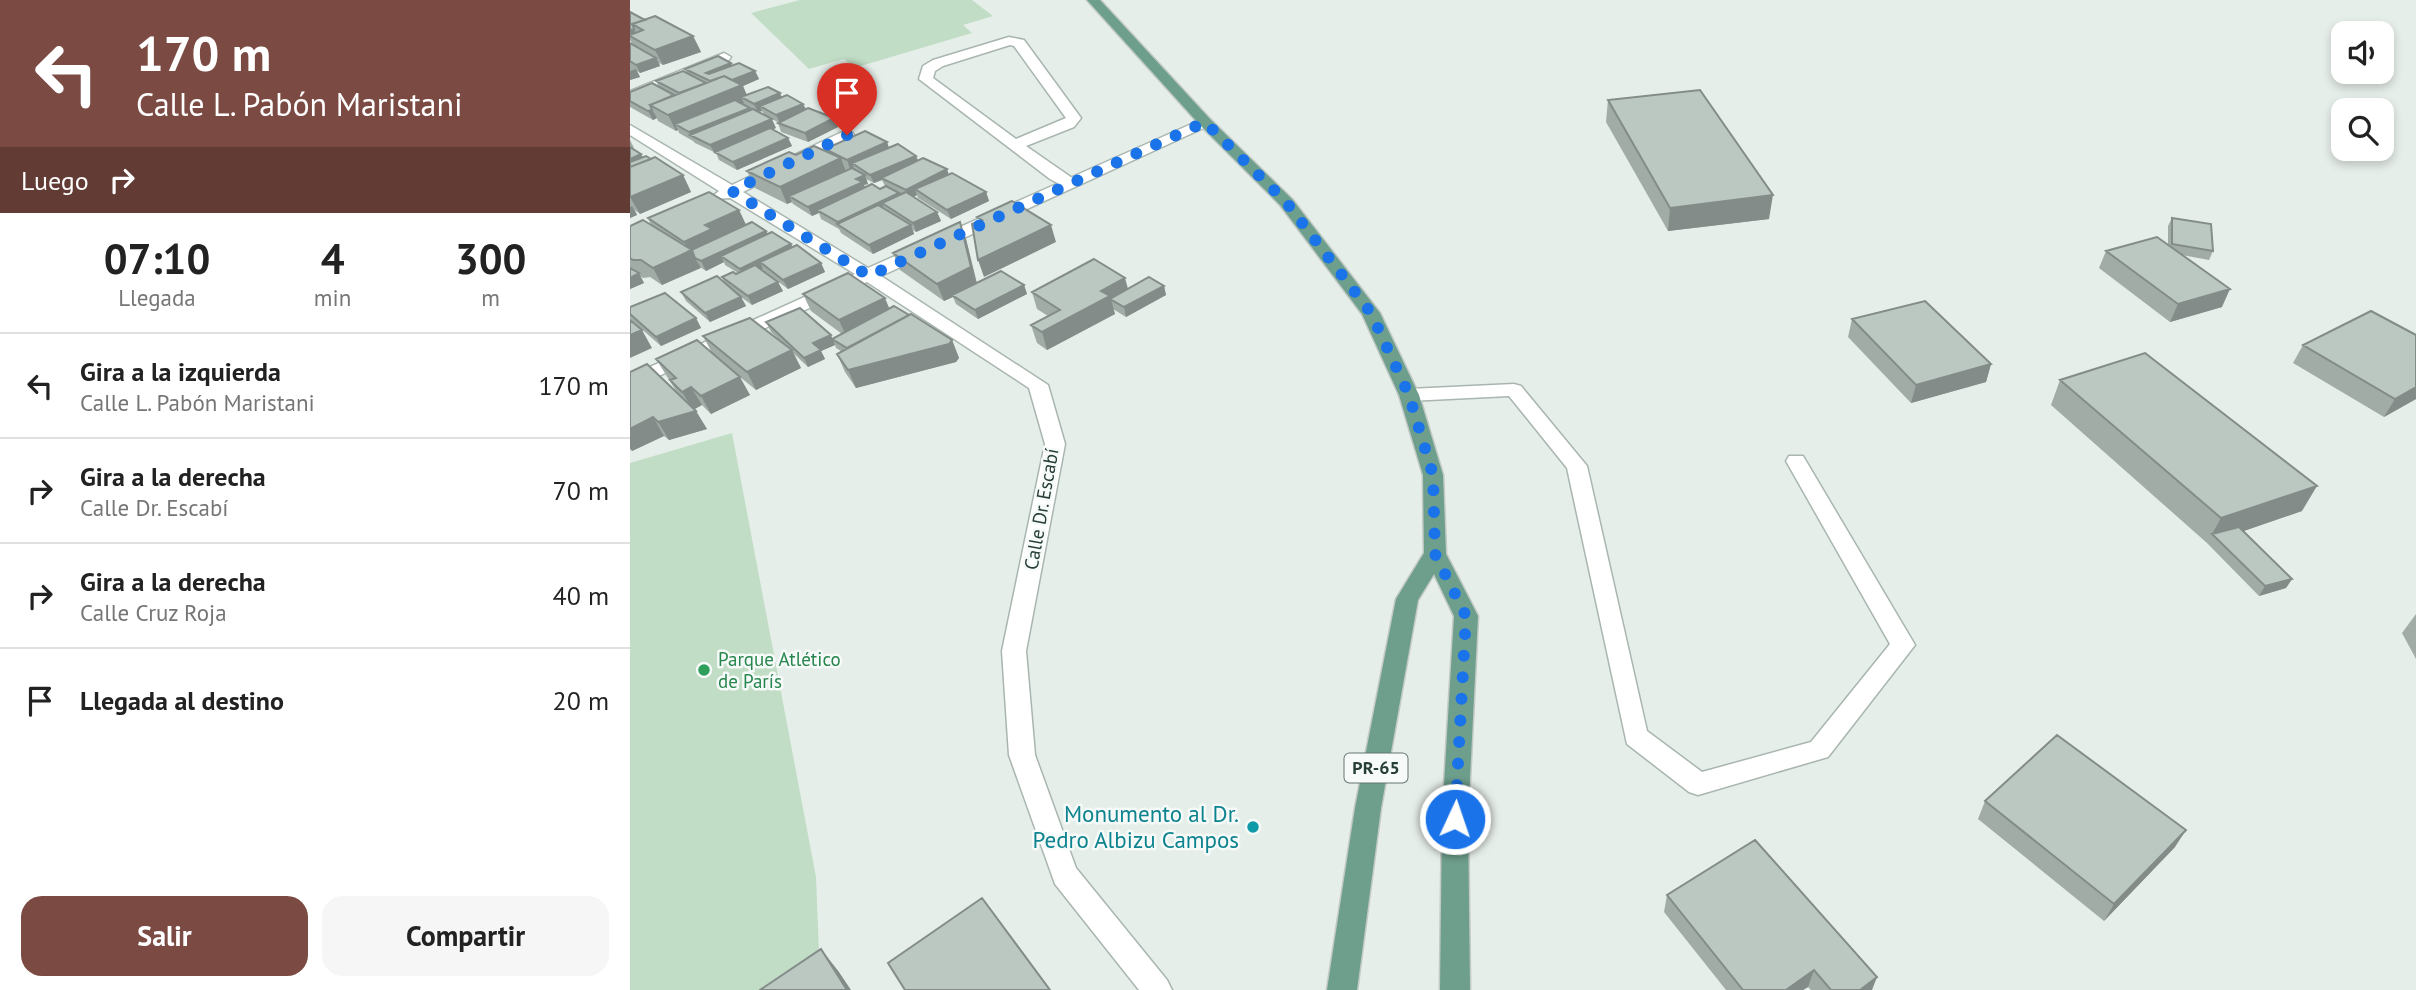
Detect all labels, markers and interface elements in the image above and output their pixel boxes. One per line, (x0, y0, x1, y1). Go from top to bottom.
text: 170 m (136, 21, 271, 85)
map controls (2331, 21, 2394, 161)
button: sound (2331, 21, 2394, 84)
icon: left (21, 28, 112, 119)
pin (817, 63, 877, 135)
icon: arrive (828, 74, 866, 112)
text: Calle L. Pabón Maristani (136, 83, 463, 125)
button: search (2331, 98, 2394, 161)
icon: right (103, 161, 141, 199)
text: Luego (21, 164, 89, 197)
text: 07:10 (104, 231, 210, 286)
text: 4 (321, 231, 344, 286)
text: 300 (455, 231, 526, 286)
text: Llegada (118, 283, 196, 312)
text: min (314, 283, 351, 312)
text: m (481, 283, 500, 312)
text: Gira a la izquierda (80, 355, 281, 388)
icon: left (21, 367, 59, 405)
text: 170 m (538, 369, 609, 402)
text: Calle L. Pabón Maristani (80, 388, 315, 417)
street label: Calle Dr. Escabí (1019, 446, 1063, 572)
text: Gira a la derecha (80, 460, 266, 493)
icon: right (21, 472, 59, 510)
text: 70 m (553, 474, 609, 507)
text: Calle Dr. Escabí (80, 493, 229, 522)
text: Gira a la derecha (80, 565, 266, 598)
icon: right (21, 577, 59, 615)
text: 40 m (553, 579, 609, 612)
text: Calle Cruz Roja (80, 598, 227, 627)
place label: Parque Atlético de París (718, 647, 841, 693)
marker: Parque Atlético de París (696, 662, 712, 678)
icon: arrive (21, 682, 59, 720)
text: Llegada al destino (80, 684, 284, 717)
text: 20 m (553, 684, 609, 717)
road number: PR-65 (1344, 754, 1408, 782)
position arrow (1418, 782, 1492, 856)
place label: Monumento al Dr. Pedro Albizu Campos (1033, 799, 1239, 854)
marker: Monumento al Dr. Pedro Albizu Campos (1245, 819, 1261, 835)
button: Salir (21, 896, 308, 976)
button: Compartir (322, 896, 609, 976)

